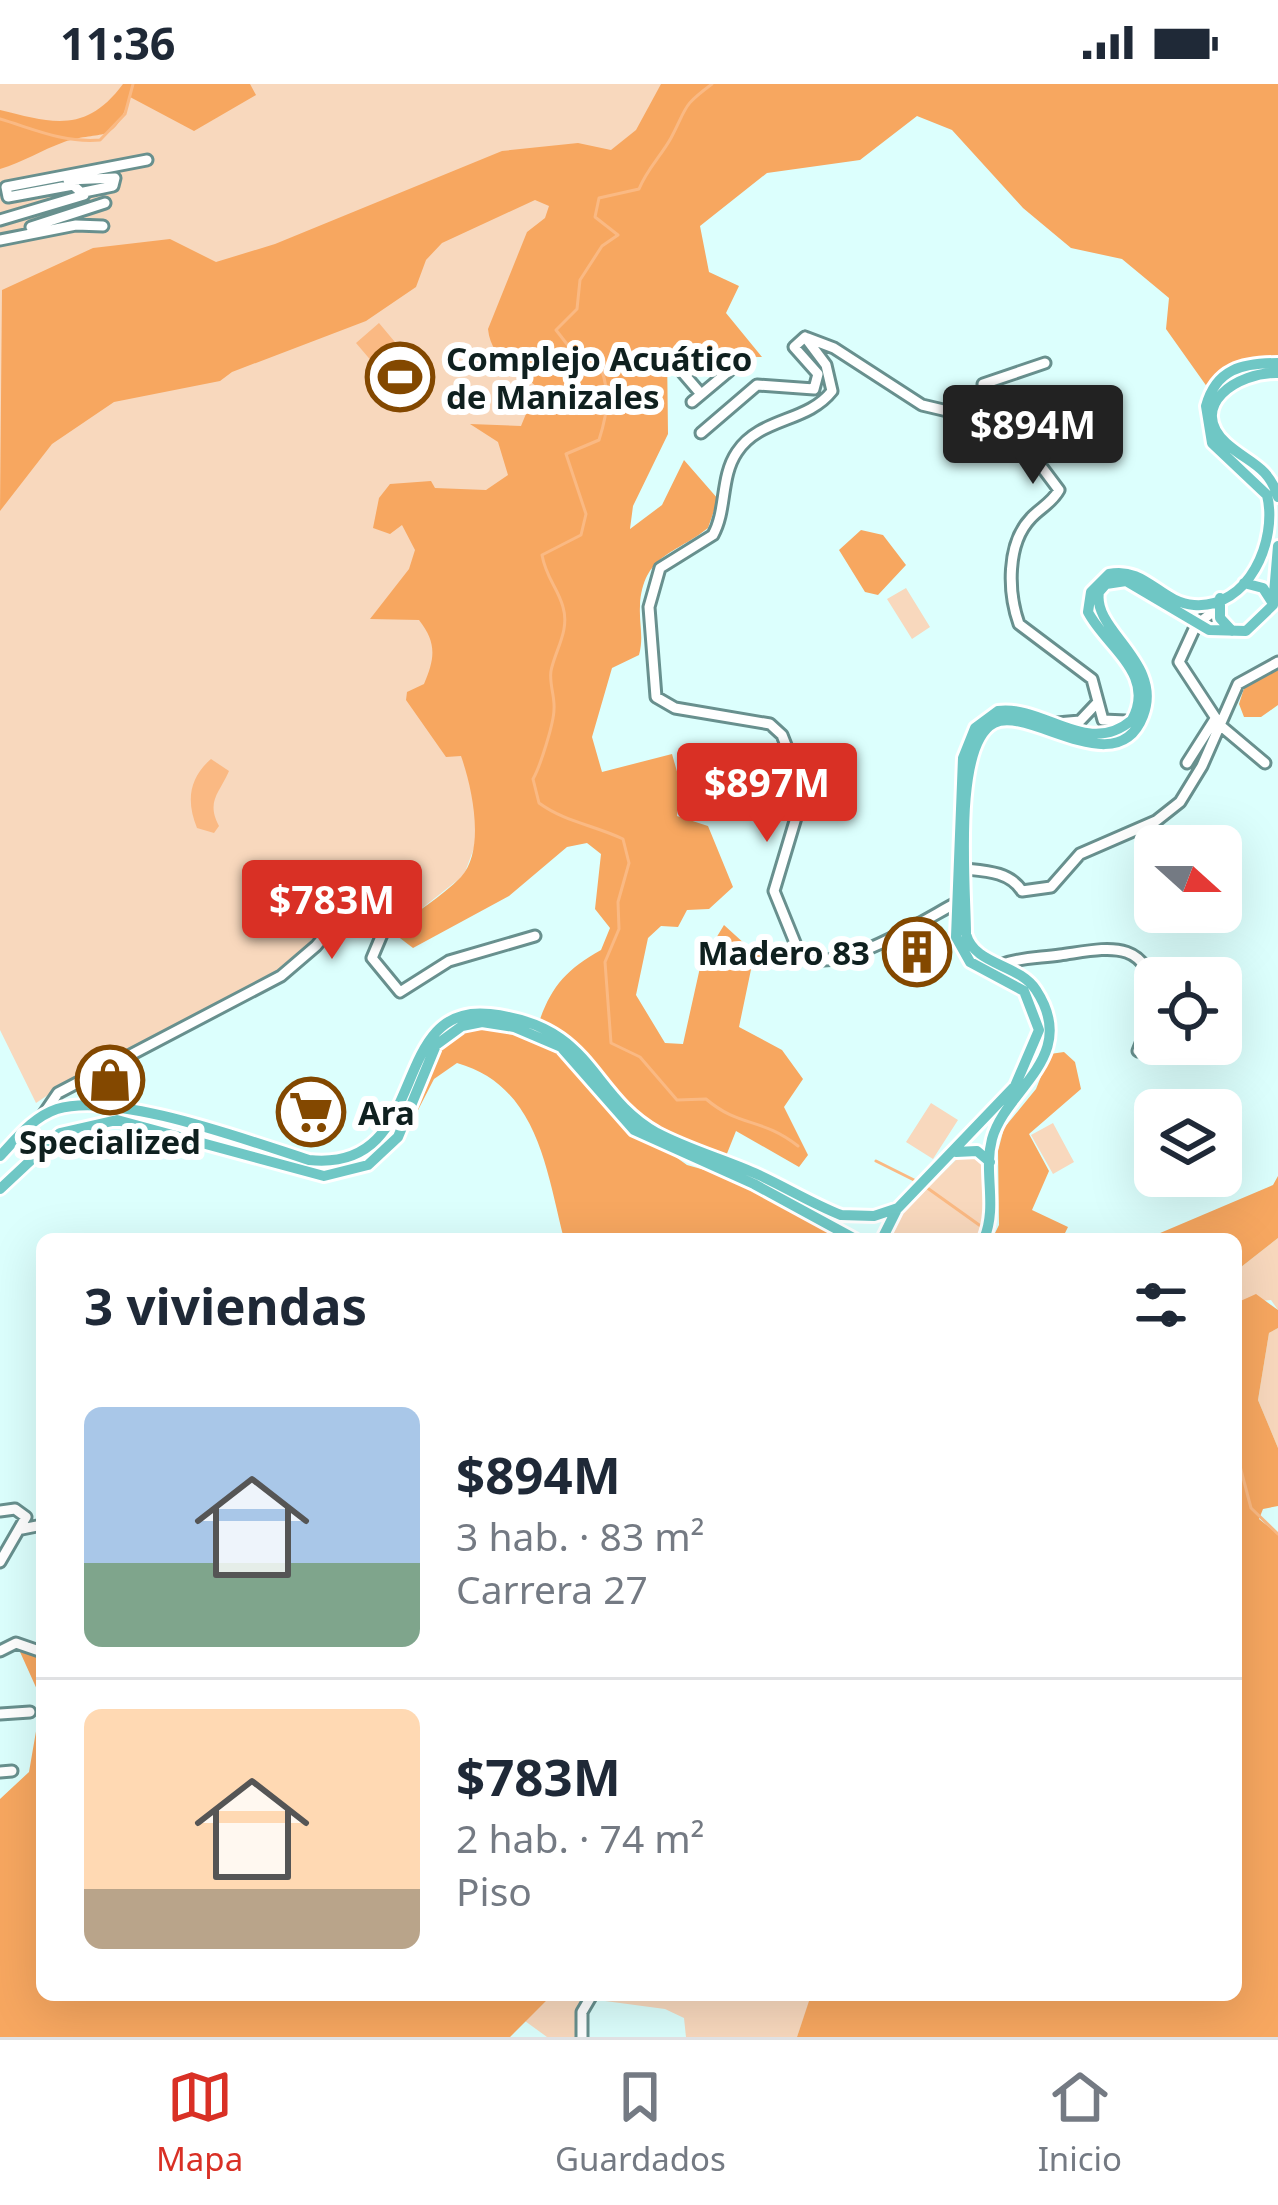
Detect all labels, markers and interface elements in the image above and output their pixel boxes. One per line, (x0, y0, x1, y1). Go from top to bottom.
text: 11:36 (60, 12, 176, 73)
place label: Complejo Acuático de Manizales (446, 336, 752, 419)
sports icon: Complejo Acuático de Manizales (365, 342, 435, 412)
pin: $894M (949, 385, 1117, 487)
text: $894M (970, 397, 1096, 450)
pin: $897M (683, 743, 851, 845)
text: $897M (704, 755, 830, 808)
north arrow (1134, 825, 1242, 933)
map controls (1134, 825, 1242, 1197)
pin: $783M (248, 860, 416, 962)
text: $783M (269, 872, 395, 925)
building icon: Madero 83 (882, 917, 952, 987)
place label: Madero 83 (698, 930, 870, 975)
button: locate (1134, 957, 1242, 1065)
shop icon: Specialized (75, 1045, 145, 1115)
supermarket icon: Ara (276, 1077, 346, 1147)
button: layers (1134, 1089, 1242, 1197)
place label: Ara (358, 1090, 415, 1135)
place label: Specialized (19, 1119, 201, 1164)
text: 3 viviendas (84, 1270, 367, 1340)
icon: filters (1128, 1272, 1194, 1338)
text: $894M (456, 1439, 621, 1509)
icon: home (180, 1455, 324, 1599)
text: 3 hab. · 83 m² (456, 1509, 704, 1562)
text: Carrera 27 (456, 1562, 648, 1615)
text: $783M (456, 1741, 621, 1811)
icon: home (180, 1757, 324, 1901)
text: 2 hab. · 74 m² (456, 1811, 704, 1864)
text: Piso (456, 1864, 532, 1917)
tab: Mapa (156, 2064, 243, 2181)
tab: Guardados (555, 2064, 726, 2181)
tab: Inicio (1038, 2064, 1122, 2181)

